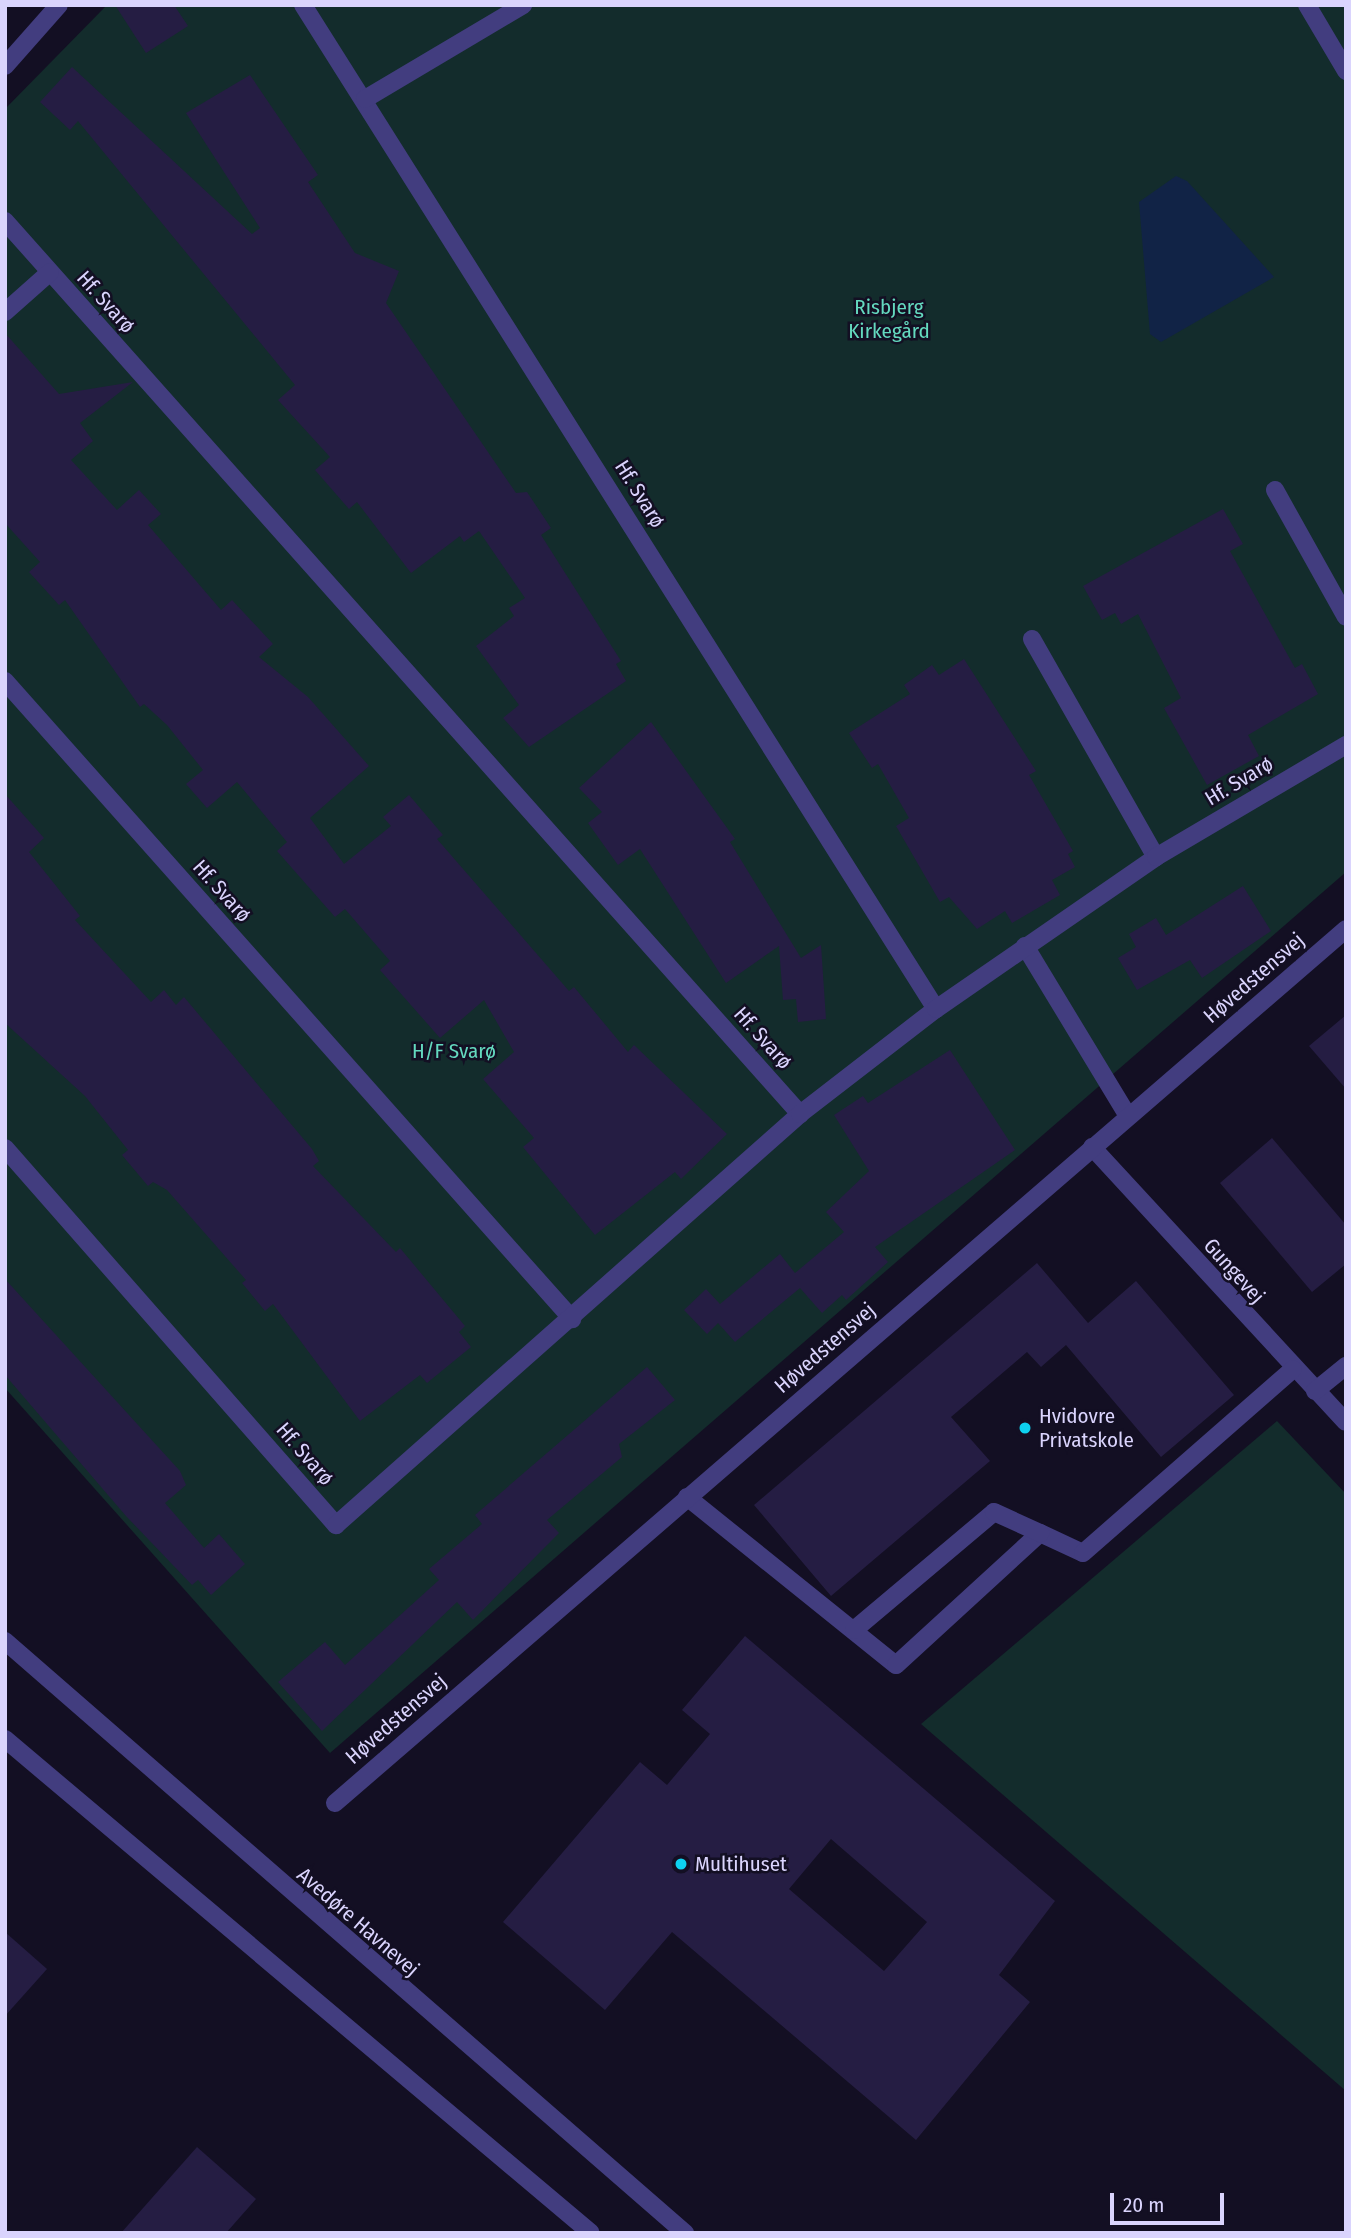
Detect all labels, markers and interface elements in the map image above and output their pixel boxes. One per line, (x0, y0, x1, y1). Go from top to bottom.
street label: Hf. Svarø (72, 266, 140, 338)
park label: Risbjerg Kirkegård (848, 294, 930, 344)
street label: Hf. Svarø (609, 456, 671, 532)
street label: Hf. Svarø (1200, 751, 1278, 811)
street label: Hf. Svarø (188, 855, 256, 927)
street label: Høvedstensvej (1199, 927, 1309, 1029)
street label: Hf. Svarø (729, 1002, 797, 1074)
park label: H/F Svarø (412, 1038, 496, 1064)
street label: Gungevej (1198, 1233, 1270, 1309)
street label: Høvedstensvej (770, 1297, 880, 1399)
place label: Hvidovre Privatskole (1039, 1403, 1134, 1453)
street label: Hf. Svarø (271, 1417, 339, 1491)
marker: Hvidovre Privatskole (1017, 1420, 1033, 1436)
street label: Høvedstensvej (341, 1668, 451, 1770)
place label: Multihuset (695, 1851, 787, 1877)
marker: Multihuset (673, 1856, 689, 1872)
street label: Avedøre Havnevej (292, 1862, 424, 1982)
scale bar (1113, 2178, 1227, 2222)
text: 20 m (1123, 2192, 1164, 2218)

